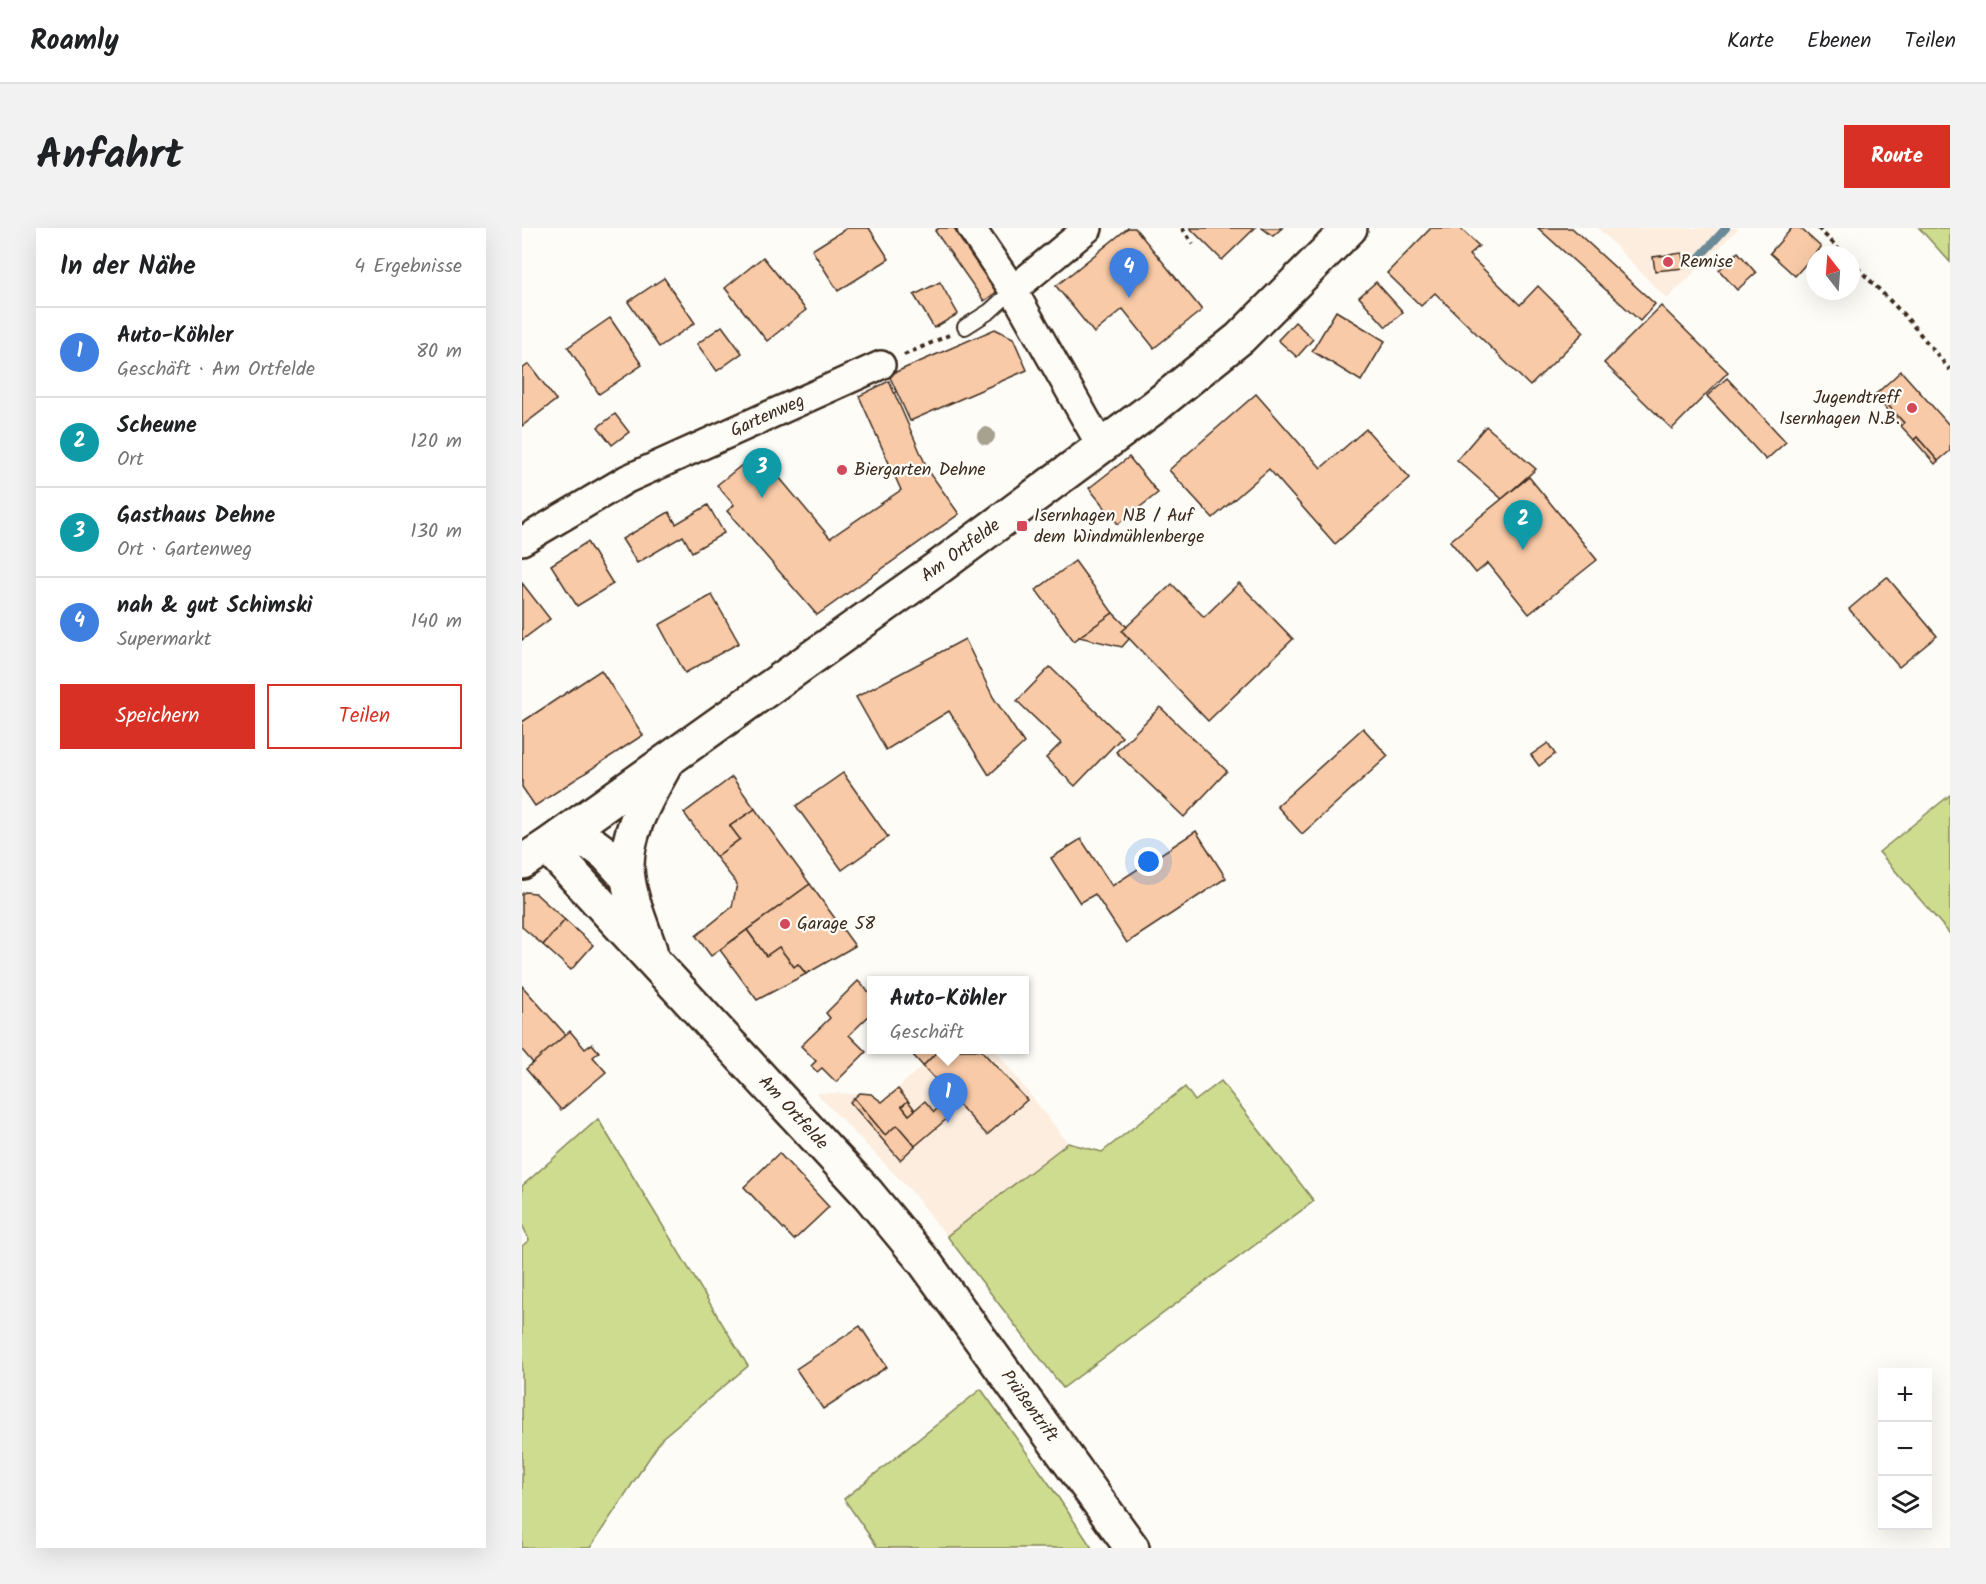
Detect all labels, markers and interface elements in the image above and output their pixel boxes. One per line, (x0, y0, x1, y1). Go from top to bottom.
text: Roamly (30, 19, 119, 64)
text: Karte (1727, 25, 1774, 58)
text: Ebenen (1807, 25, 1872, 58)
text: Teilen (1905, 25, 1956, 58)
text: Anfahrt (36, 123, 183, 190)
button: Route (1844, 125, 1950, 188)
text: In der Nähe (60, 246, 196, 288)
north arrow (1806, 246, 1860, 300)
pin: 4 (1110, 248, 1148, 298)
place label: Remise (1680, 248, 1733, 277)
text: 4 Ergebnisse (354, 251, 462, 283)
marker: Remise (1661, 255, 1675, 269)
text: Auto-Köhler (117, 319, 233, 354)
text: 1 (76, 336, 83, 368)
text: 80 m (416, 336, 462, 368)
text: Geschäft · Am Ortfelde (117, 354, 315, 386)
place label: Jugendtreff Isernhagen N.B. (1779, 384, 1902, 434)
street label: Gartenweg (726, 387, 809, 445)
marker: Jugendtreff Isernhagen N.B. (1905, 401, 1919, 415)
text: Scheune (117, 409, 197, 444)
text: 2 (74, 426, 85, 458)
text: 120 m (410, 426, 462, 458)
text: Ort (117, 444, 144, 476)
pin: 3 (742, 448, 782, 498)
place label: Biergarten Dehne (854, 456, 986, 485)
marker: Biergarten Dehne (835, 463, 849, 477)
text: Gasthaus Dehne (117, 499, 275, 534)
pin: 2 (1504, 500, 1542, 550)
place label: Isernhagen NB / Auf dem Windmühlenberge (1034, 502, 1204, 552)
street label: Am Ortfelde (915, 511, 1007, 590)
text: 3 (74, 516, 85, 548)
text: 130 m (410, 516, 462, 548)
marker: Isernhagen NB / Auf dem Windmühlenberge (1015, 519, 1029, 533)
text: Ort · Gartenweg (117, 534, 252, 566)
text: nah & gut Schimski (117, 589, 313, 624)
text: 4 (74, 606, 85, 638)
text: 140 m (411, 606, 462, 638)
text: Supermarkt (117, 624, 211, 656)
button: Speichern (60, 684, 255, 749)
button: Teilen (267, 684, 462, 749)
your location (1134, 847, 1163, 876)
place label: Garage 58 (797, 910, 875, 939)
marker: Garage 58 (778, 917, 792, 931)
popup (867, 976, 1029, 1054)
text: Auto-Köhler (890, 982, 1006, 1017)
text: Geschäft (890, 1017, 964, 1049)
street label: Am Ortfelde (751, 1069, 835, 1157)
pin: 1 (928, 1074, 968, 1123)
street label: Prüßentrift (993, 1364, 1066, 1449)
map controls (1878, 1368, 1932, 1530)
button: + (1878, 1368, 1932, 1422)
button: − (1878, 1422, 1932, 1476)
button: layers (1878, 1476, 1932, 1530)

